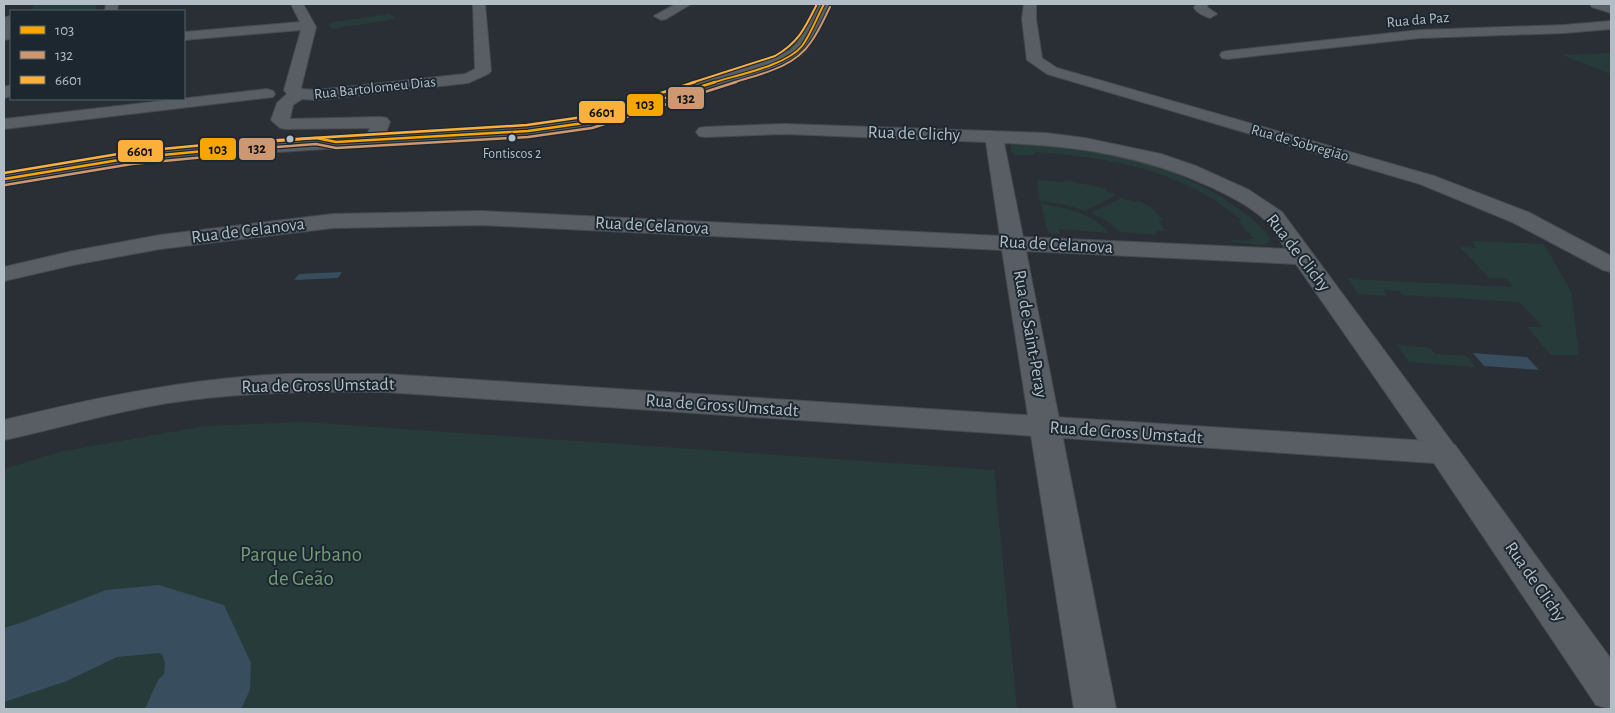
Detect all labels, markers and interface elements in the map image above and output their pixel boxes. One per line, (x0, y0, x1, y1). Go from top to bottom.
legend (10, 10, 185, 100)
street label: Rua da Paz (1386, 10, 1450, 30)
text: 103 (55, 23, 74, 38)
text: 132 (55, 48, 73, 63)
text: 6601 (55, 73, 82, 88)
street label: Rua Bartolomeu Dias (313, 74, 437, 102)
line badge: 132 (667, 86, 705, 110)
text: 132 (677, 92, 695, 106)
line badge: 103 (626, 93, 664, 117)
text: 103 (636, 98, 654, 112)
line badge: 6601 (578, 100, 626, 124)
text: 6601 (589, 106, 615, 120)
street label: Rua de Sobregião (1250, 122, 1350, 164)
street label: Rua de Clichy (867, 123, 961, 145)
marker: Fontiscos 2 (507, 133, 517, 143)
unlabelled marker (285, 134, 295, 144)
line badge: 103 (199, 137, 237, 161)
line badge: 132 (238, 137, 276, 161)
line badge: 6601 (117, 139, 164, 163)
text: 132 (248, 142, 266, 156)
text: 103 (209, 143, 227, 157)
text: 6601 (127, 145, 153, 159)
place label: Fontiscos 2 (483, 147, 541, 161)
street label: Rua de Clichy (1262, 211, 1334, 295)
street label: Rua de Celanova (595, 214, 709, 238)
street label: Rua de Celanova (190, 215, 306, 247)
street label: Rua de Celanova (999, 233, 1113, 257)
street label: Rua de Saint-Peray (1010, 269, 1050, 400)
street label: Rua de Gross Umstadt (241, 376, 395, 396)
street label: Rua de Gross Umstadt (645, 392, 799, 420)
street label: Rua de Gross Umstadt (1049, 419, 1203, 447)
street label: Rua de Clichy (1501, 539, 1569, 625)
park label: Parque Urbano de Geão (240, 544, 362, 589)

